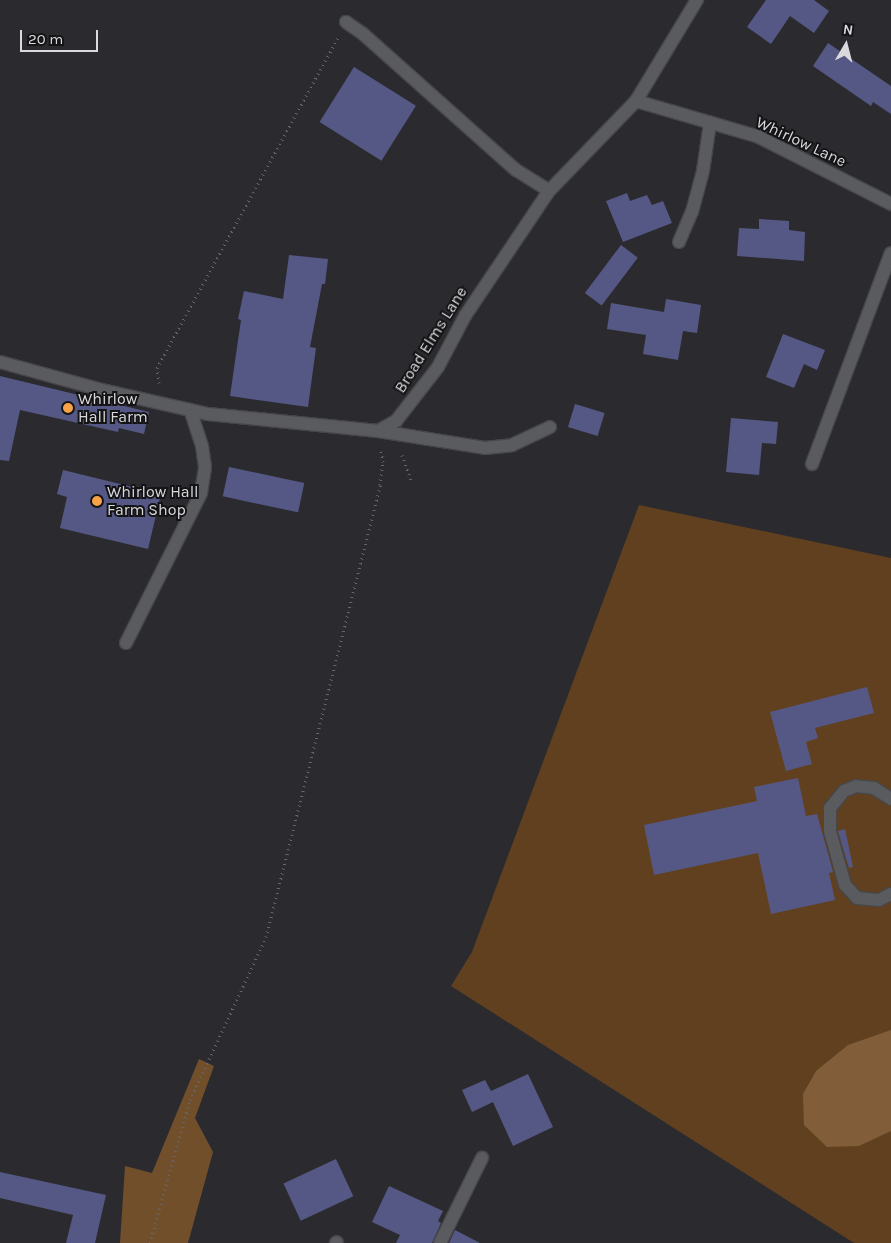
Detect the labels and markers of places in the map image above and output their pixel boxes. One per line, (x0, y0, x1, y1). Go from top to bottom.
place label: Whirlow Hall Farm (78, 389, 148, 427)
marker: Whirlow Hall Farm (62, 402, 74, 414)
place label: Whirlow Hall Farm Shop (107, 482, 199, 520)
marker: Whirlow Hall Farm Shop (91, 495, 103, 507)

